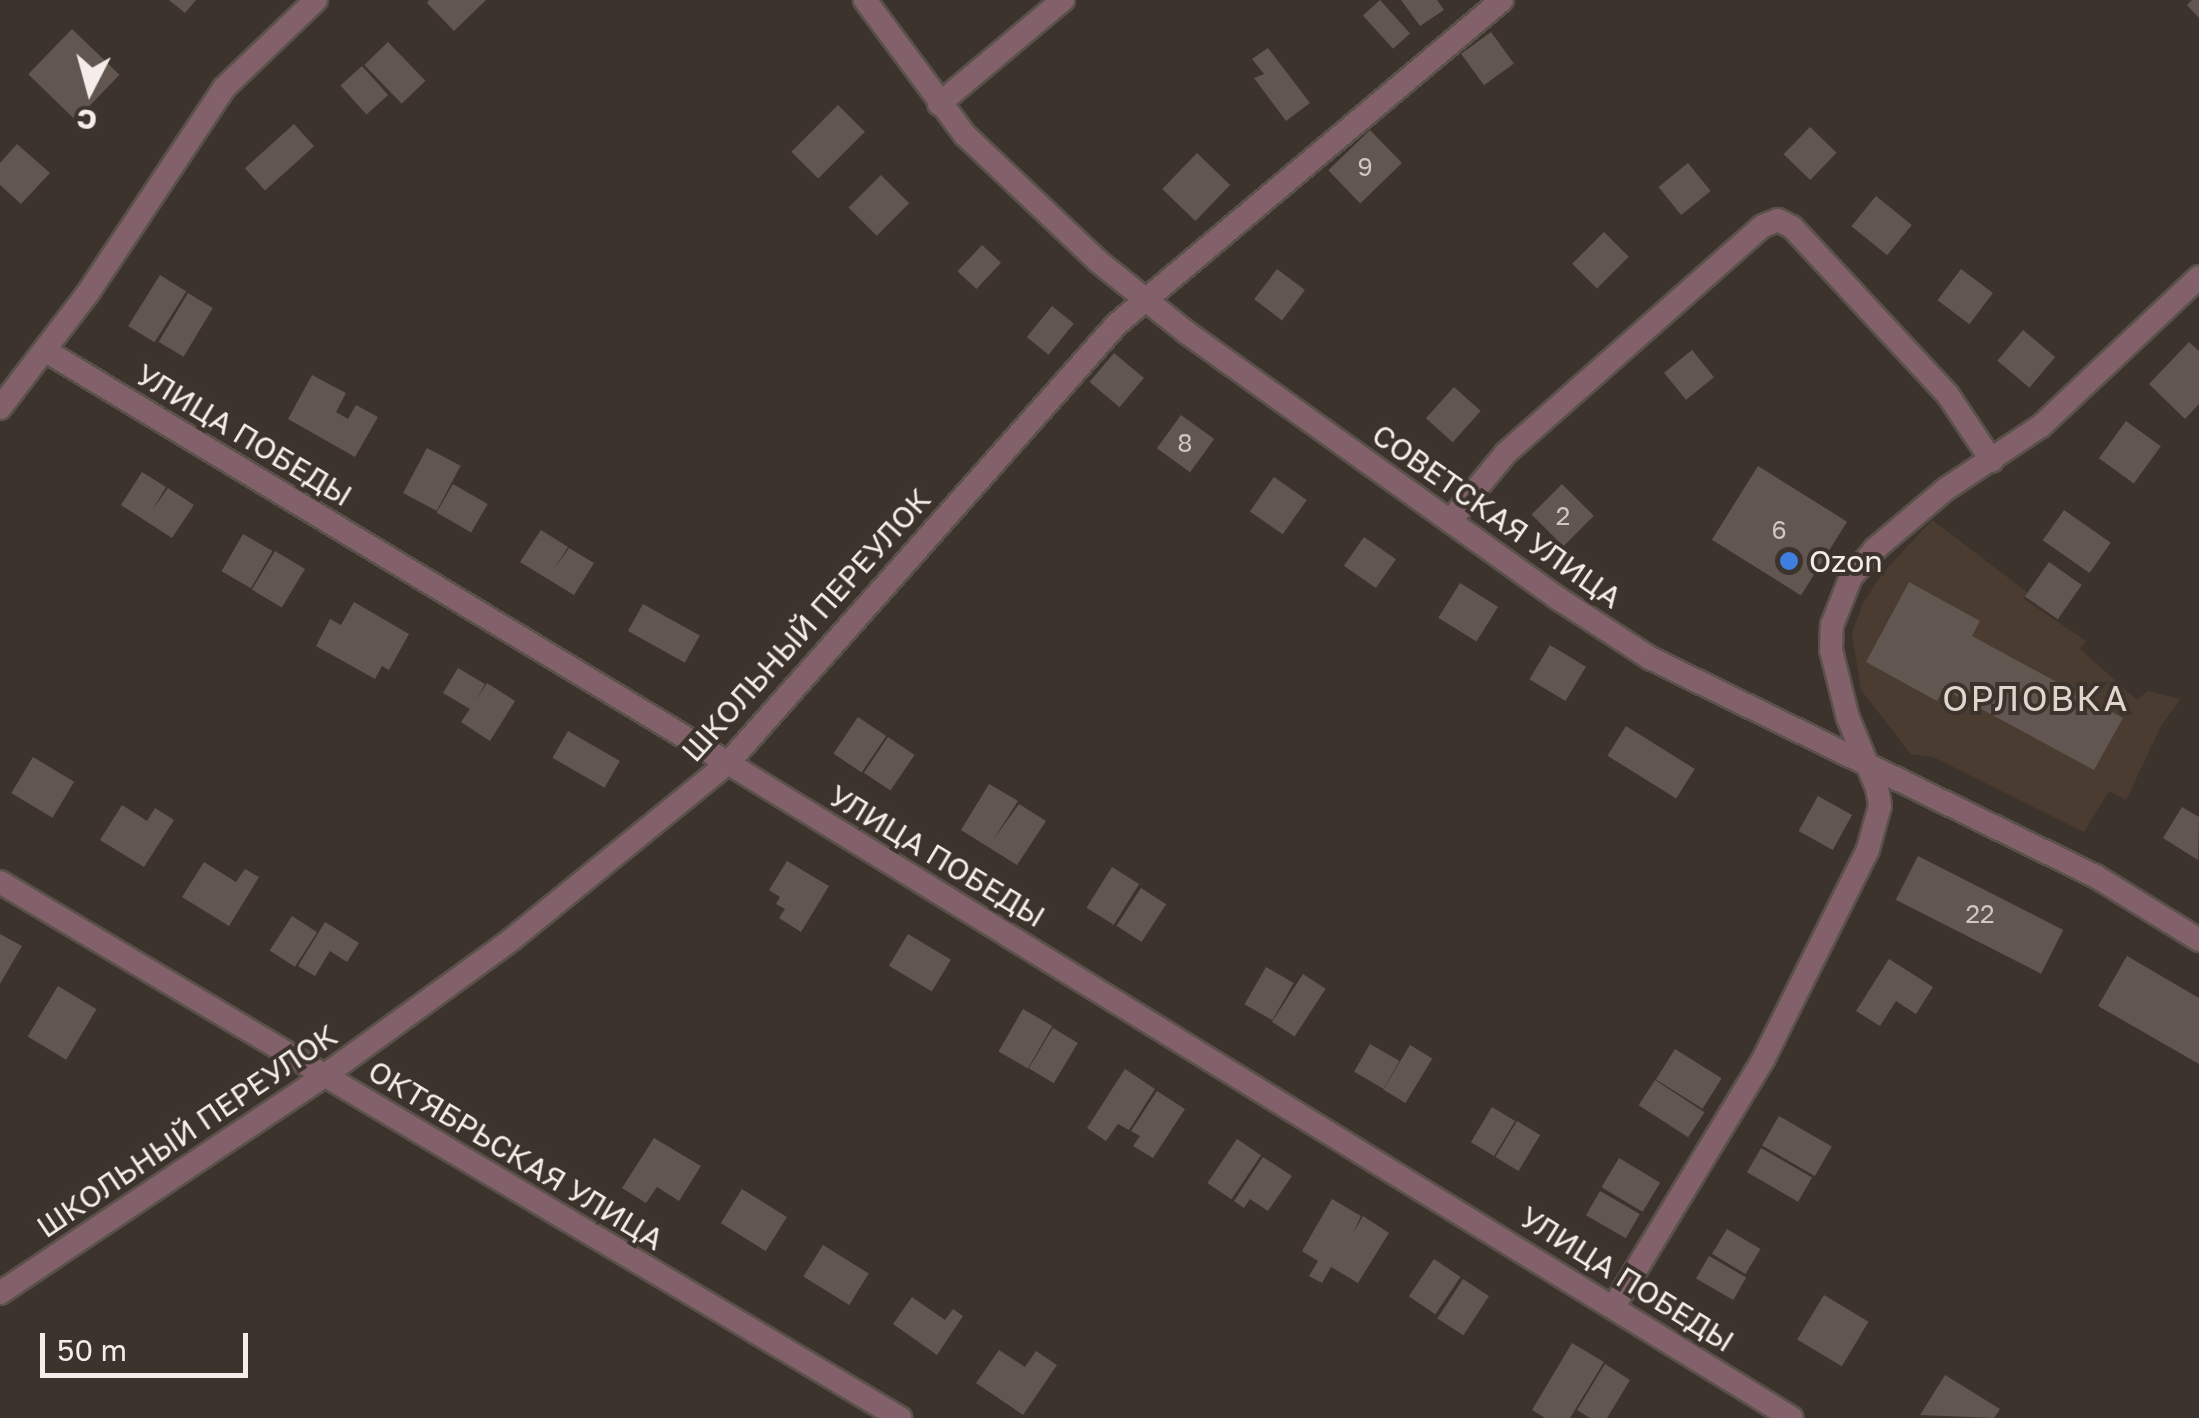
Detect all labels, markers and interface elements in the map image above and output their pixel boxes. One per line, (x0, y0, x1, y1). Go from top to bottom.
north arrow (40, 40, 140, 140)
text: С (75, 103, 98, 138)
house number: 9 (1357, 152, 1373, 182)
street label: УЛИЦА ПОБЕДЫ (129, 356, 359, 514)
street label: СОВЕТСКАЯ УЛИЦА (1365, 416, 1629, 616)
house number: 8 (1177, 428, 1193, 458)
street label: ШКОЛЬНЫЙ ПЕРЕУЛОК (674, 481, 938, 769)
house number: 2 (1556, 501, 1570, 531)
house number: 6 (1771, 515, 1787, 545)
place label: Ozon (1809, 543, 1883, 579)
marker: Ozon (1778, 550, 1800, 572)
district label: ОРЛОВКА (1942, 677, 2130, 719)
street label: УЛИЦА ПОБЕДЫ (822, 777, 1052, 935)
house number: 22 (1966, 899, 1994, 929)
street label: ШКОЛЬНЫЙ ПЕРЕУЛОК (30, 1017, 344, 1245)
street label: ОКТЯБРЬСКАЯ УЛИЦА (362, 1053, 670, 1257)
street label: УЛИЦА ПОБЕДЫ (1513, 1199, 1741, 1359)
scale bar (45, 1313, 252, 1375)
text: 50 m (57, 1332, 127, 1368)

